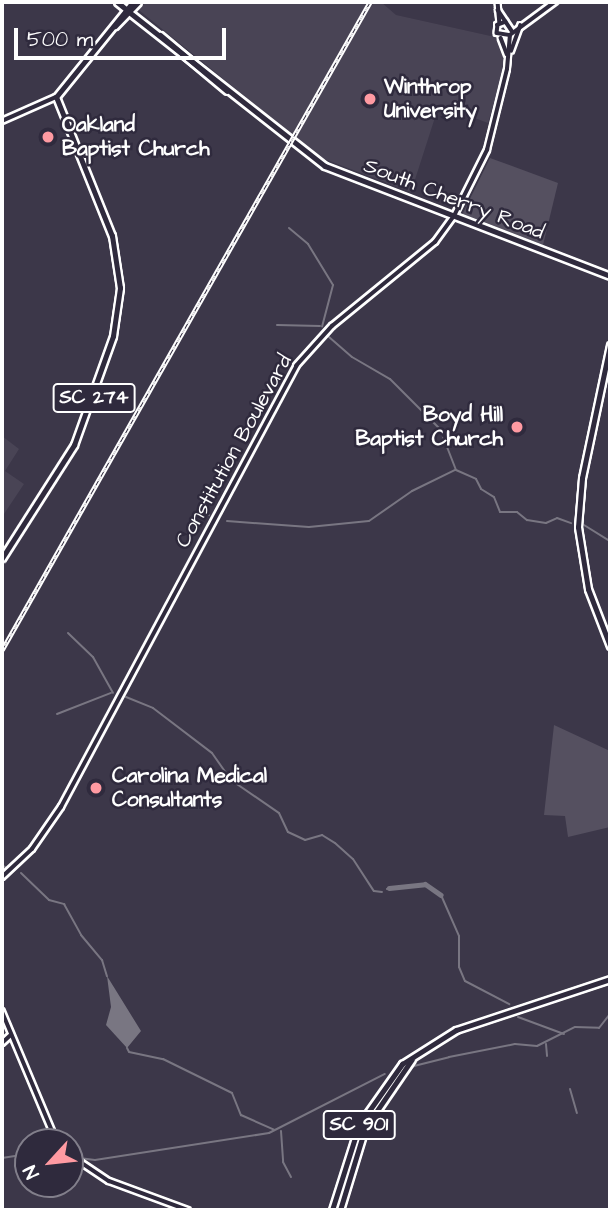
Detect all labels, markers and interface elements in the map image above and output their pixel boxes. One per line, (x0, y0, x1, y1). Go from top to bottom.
scale bar (18, 14, 229, 58)
text: 500 m (27, 25, 93, 54)
place label: Winthrop University (384, 74, 477, 124)
marker: Winthrop University (362, 91, 378, 107)
place label: Oakland Baptist Church (62, 112, 210, 162)
marker: Oakland Baptist Church (40, 129, 56, 145)
street label: South Cherry Road (360, 153, 548, 245)
street label: Constitution Boulevard (170, 350, 298, 552)
road number: SC 274 (52, 382, 136, 414)
place label: Boyd Hill Baptist Church (355, 402, 503, 452)
marker: Boyd Hill Baptist Church (509, 419, 525, 435)
place label: Carolina Medical Consultants (112, 763, 267, 813)
marker: Carolina Medical Consultants (86, 778, 106, 798)
road number: SC 901 (322, 1110, 396, 1140)
north arrow (14, 1128, 84, 1198)
text: N (17, 1160, 46, 1183)

